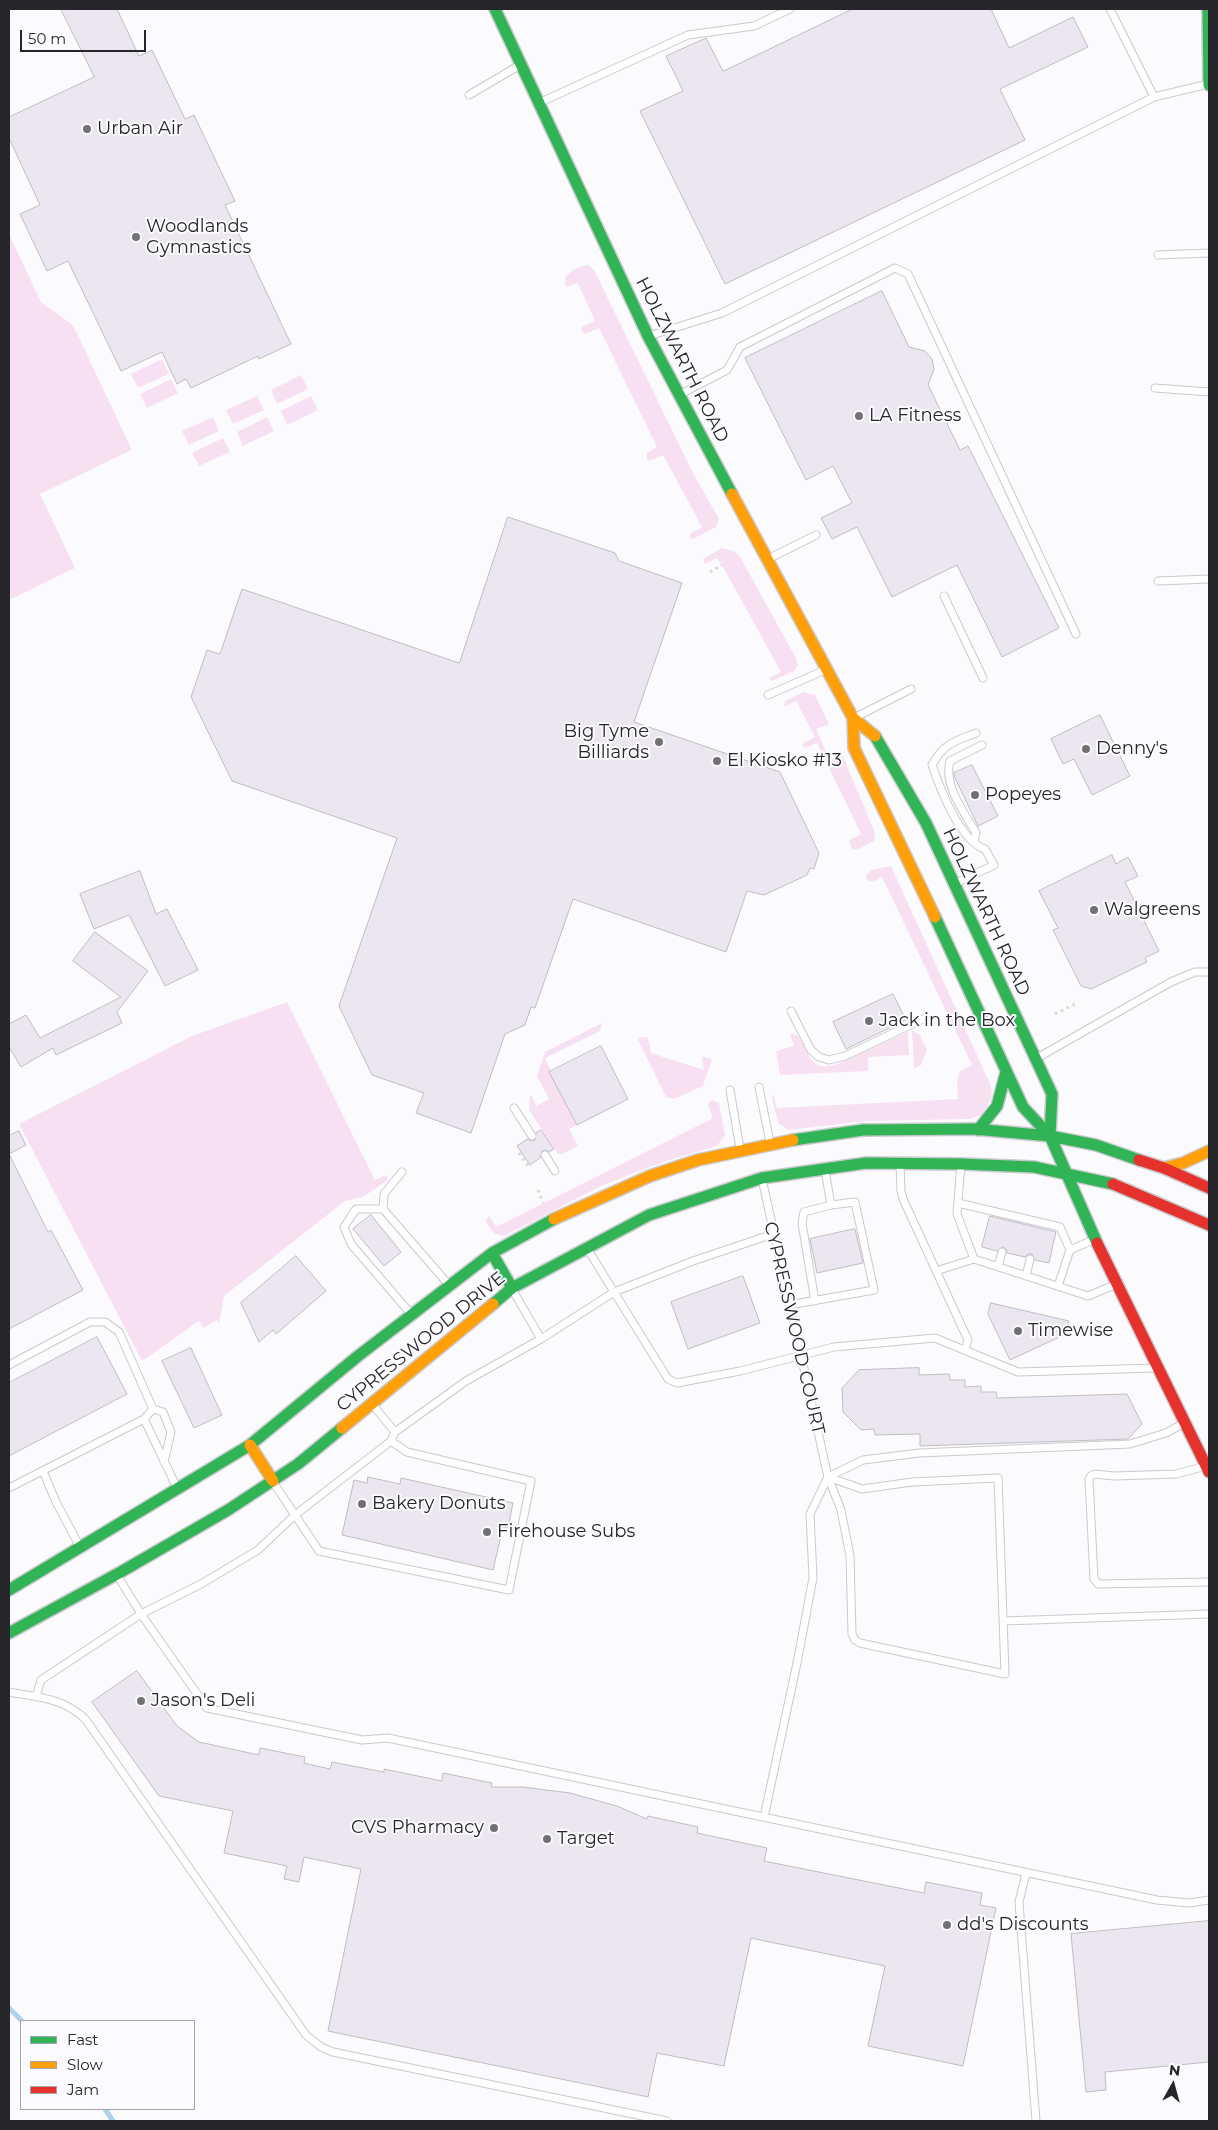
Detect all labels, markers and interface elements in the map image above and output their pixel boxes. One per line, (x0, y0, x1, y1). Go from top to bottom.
scale bar (22, 20, 149, 52)
text: 50 m (28, 29, 66, 48)
place label: Urban Air (97, 118, 183, 140)
marker: Urban Air (81, 123, 93, 135)
place label: Woodlands Gymnastics (146, 216, 251, 258)
marker: Woodlands Gymnastics (130, 231, 142, 243)
street label: HOLZWARTH ROAD (631, 274, 733, 446)
place label: LA Fitness (869, 405, 961, 427)
marker: LA Fitness (853, 410, 865, 422)
place label: Big Tyme Billiards (563, 721, 649, 764)
marker: Big Tyme Billiards (653, 736, 665, 748)
place label: Denny's (1096, 738, 1168, 760)
marker: Denny's (1080, 743, 1092, 755)
place label: El Kiosko #13 (727, 750, 842, 772)
marker: El Kiosko #13 (711, 755, 723, 767)
place label: Popeyes (985, 784, 1061, 806)
marker: Popeyes (969, 789, 981, 801)
street label: HOLZWARTH ROAD (938, 825, 1034, 999)
place label: Walgreens (1104, 899, 1200, 921)
marker: Walgreens (1088, 904, 1100, 916)
place label: Jack in the Box (879, 1010, 1015, 1032)
marker: Jack in the Box (863, 1015, 875, 1027)
street label: CYPRESSWOOD COURT (759, 1220, 829, 1436)
street label: CYPRESSWOOD DRIVE (332, 1267, 510, 1417)
place label: Timewise (1028, 1320, 1113, 1342)
marker: Timewise (1012, 1325, 1024, 1337)
place label: Bakery Donuts (372, 1493, 506, 1515)
marker: Bakery Donuts (356, 1498, 368, 1510)
place label: Firehouse Subs (497, 1521, 635, 1543)
marker: Firehouse Subs (481, 1526, 493, 1538)
place label: Jason's Deli (151, 1690, 255, 1712)
marker: Jason's Deli (135, 1695, 147, 1707)
place label: CVS Pharmacy (351, 1817, 484, 1839)
marker: CVS Pharmacy (488, 1822, 500, 1834)
place label: Target (557, 1828, 615, 1850)
marker: Target (541, 1833, 553, 1845)
place label: dd's Discounts (957, 1914, 1089, 1936)
marker: dd's Discounts (941, 1919, 953, 1931)
legend (20, 2020, 195, 2110)
text: Fast (67, 2030, 98, 2049)
text: Slow (67, 2055, 103, 2074)
north arrow (1148, 2060, 1198, 2110)
text: N (1168, 2060, 1182, 2080)
text: Jam (67, 2080, 99, 2099)

